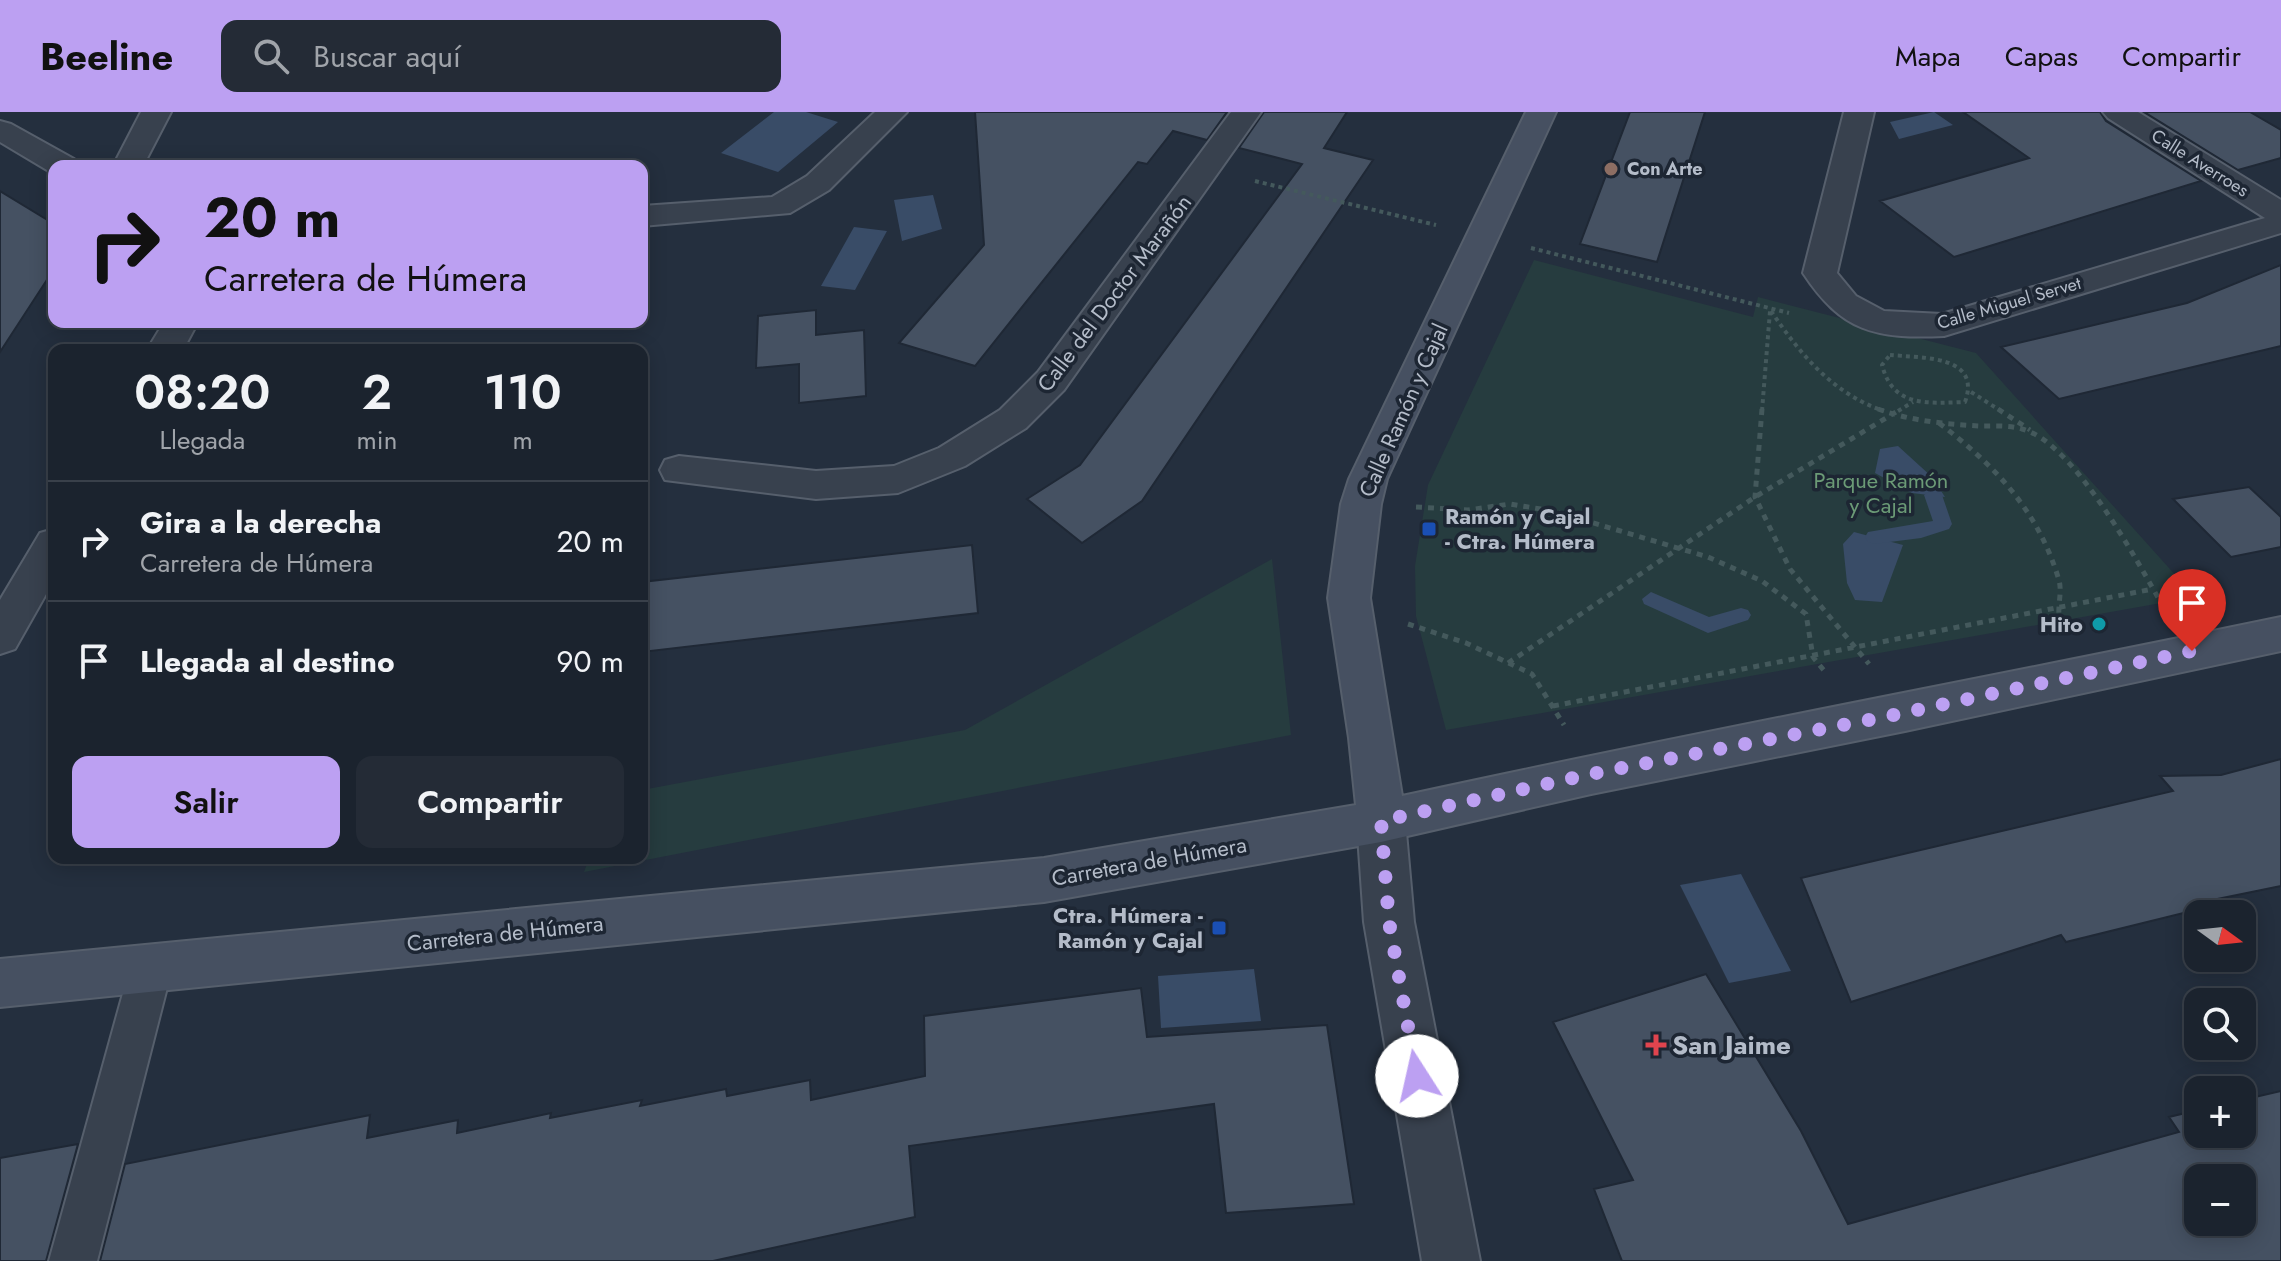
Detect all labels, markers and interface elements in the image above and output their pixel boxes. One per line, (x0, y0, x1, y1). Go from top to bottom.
search box (221, 20, 781, 92)
text: Beeline (40, 29, 173, 84)
icon: search (249, 34, 293, 78)
text: Buscar aquí (313, 35, 461, 78)
text: Mapa (1895, 36, 1961, 77)
text: Capas (2005, 36, 2078, 77)
text: Compartir (2122, 36, 2241, 77)
street label: Calle Averroes (2146, 123, 2254, 203)
place label: Con Arte (1627, 156, 1703, 182)
marker: Con Arte (1602, 160, 1620, 178)
text: 20 m (204, 177, 341, 258)
street label: Calle del Doctor Marañón (1029, 188, 1199, 398)
icon: right (72, 192, 176, 296)
text: Carretera de Húmera (204, 252, 527, 304)
street label: Calle Miguel Servet (1934, 270, 2085, 336)
street label: Calle Ramón y Cajal (1350, 318, 1456, 502)
text: 08:20 (134, 358, 270, 427)
text: 2 (362, 358, 392, 427)
text: 110 (484, 358, 562, 427)
text: Llegada (159, 421, 245, 459)
text: min (357, 421, 397, 459)
text: m (512, 421, 533, 459)
park label: Parque Ramón y Cajal (1814, 464, 1948, 521)
place label: Ramón y Cajal - Ctra. Húmera (1445, 500, 1595, 557)
text: Gira a la derecha (140, 501, 381, 544)
icon: right (72, 519, 116, 563)
text: 20 m (557, 520, 624, 563)
marker: Ramón y Cajal - Ctra. Húmera (1420, 520, 1438, 538)
text: Carretera de Húmera (140, 544, 373, 582)
pin (2158, 569, 2226, 651)
icon: arrive (2170, 581, 2214, 625)
place label: Hito (2040, 608, 2083, 640)
marker: Hito (2090, 615, 2108, 633)
icon: arrive (72, 639, 116, 683)
text: Llegada al destino (140, 640, 395, 683)
text: 90 m (556, 640, 624, 683)
button: Salir (72, 756, 340, 848)
button: Compartir (356, 756, 624, 848)
street label: Carretera de Húmera (1049, 828, 1249, 894)
place label: Ctra. Húmera - Ramón y Cajal (1053, 899, 1203, 956)
north arrow (2184, 900, 2256, 972)
map controls (2184, 900, 2256, 1236)
street label: Carretera de Húmera (405, 907, 605, 959)
marker: Ctra. Húmera - Ramón y Cajal (1210, 919, 1228, 937)
button: search (2184, 988, 2256, 1060)
place label: San Jaime (1672, 1026, 1791, 1064)
position arrow (1375, 1034, 1459, 1118)
marker: San Jaime (1647, 1036, 1665, 1054)
button: + (2184, 1076, 2256, 1148)
button: − (2184, 1164, 2256, 1236)

